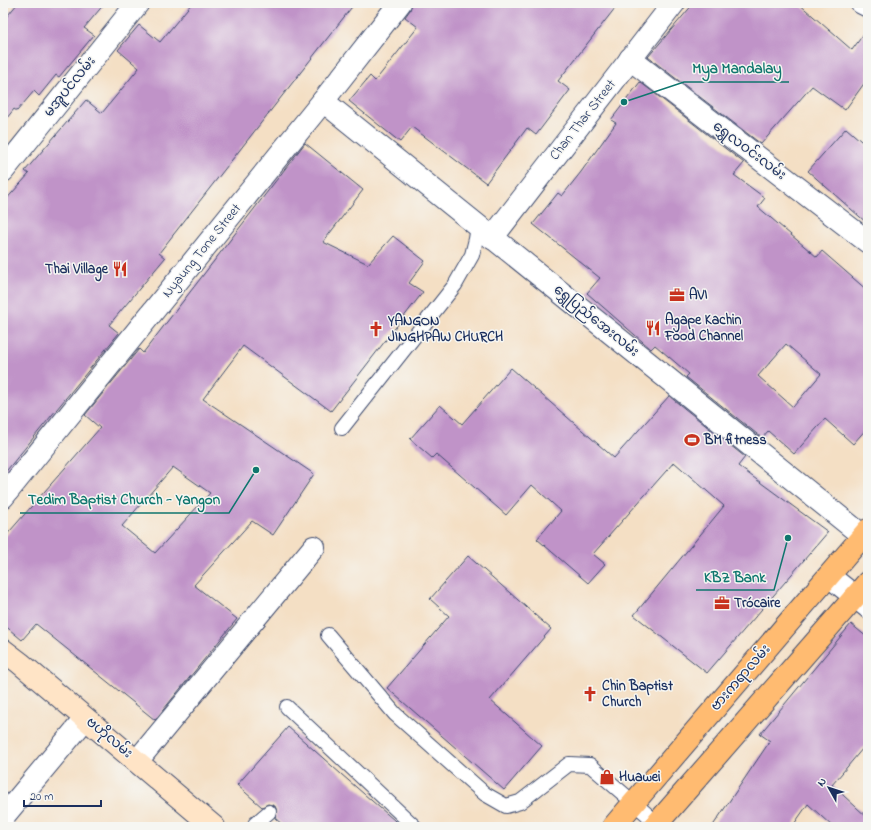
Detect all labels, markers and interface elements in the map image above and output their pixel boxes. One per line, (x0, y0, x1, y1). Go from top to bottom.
street label: မအူပင်လမ်း (38, 51, 101, 122)
callout: Mya Mandalay (684, 55, 789, 82)
text: Mya Mandalay (692, 58, 782, 82)
street label: Chan Thar Street (545, 75, 622, 165)
street label: ရွှေလဝင်းလမ်း (708, 115, 791, 186)
street label: Nyaung Tone Street (157, 199, 248, 303)
place label: Thai Village (45, 259, 109, 282)
restaurant icon: Thai Village (111, 260, 129, 278)
street label: ရွှေပြည်အေးလမ်း (549, 279, 644, 362)
place label: AVI (689, 285, 708, 306)
office icon: AVI (668, 286, 686, 304)
place label: Agape Kachin Food Channel (664, 310, 744, 347)
place label: YANGON JINGHPAW CHURCH (387, 311, 503, 348)
restaurant icon: Agape Kachin Food Channel (644, 319, 662, 337)
church icon: YANGON JINGHPAW CHURCH (367, 320, 385, 338)
place label: BM fitness (703, 430, 767, 451)
sports icon: BM fitness (683, 431, 701, 449)
callout: Tedim Baptist Church - Yangon (20, 486, 229, 513)
text: Tedim Baptist Church - Yangon (28, 489, 221, 513)
callout: KBZ Bank (696, 563, 774, 590)
text: KBZ Bank (704, 567, 766, 589)
place label: Trócaire (734, 593, 781, 614)
office icon: Trócaire (713, 594, 731, 612)
street label: ဗားကရာလမ်း (705, 639, 776, 716)
place label: Chin Baptist Church (602, 676, 673, 713)
church icon: Chin Baptist Church (581, 685, 599, 703)
street label: ဗဟိုလမ်း (81, 711, 138, 764)
place label: Huawei (619, 767, 661, 788)
shop icon: Huawei (598, 768, 616, 786)
north arrow (809, 768, 849, 808)
text: N (813, 774, 831, 790)
scale bar (24, 782, 101, 808)
text: 20 m (30, 788, 53, 806)

